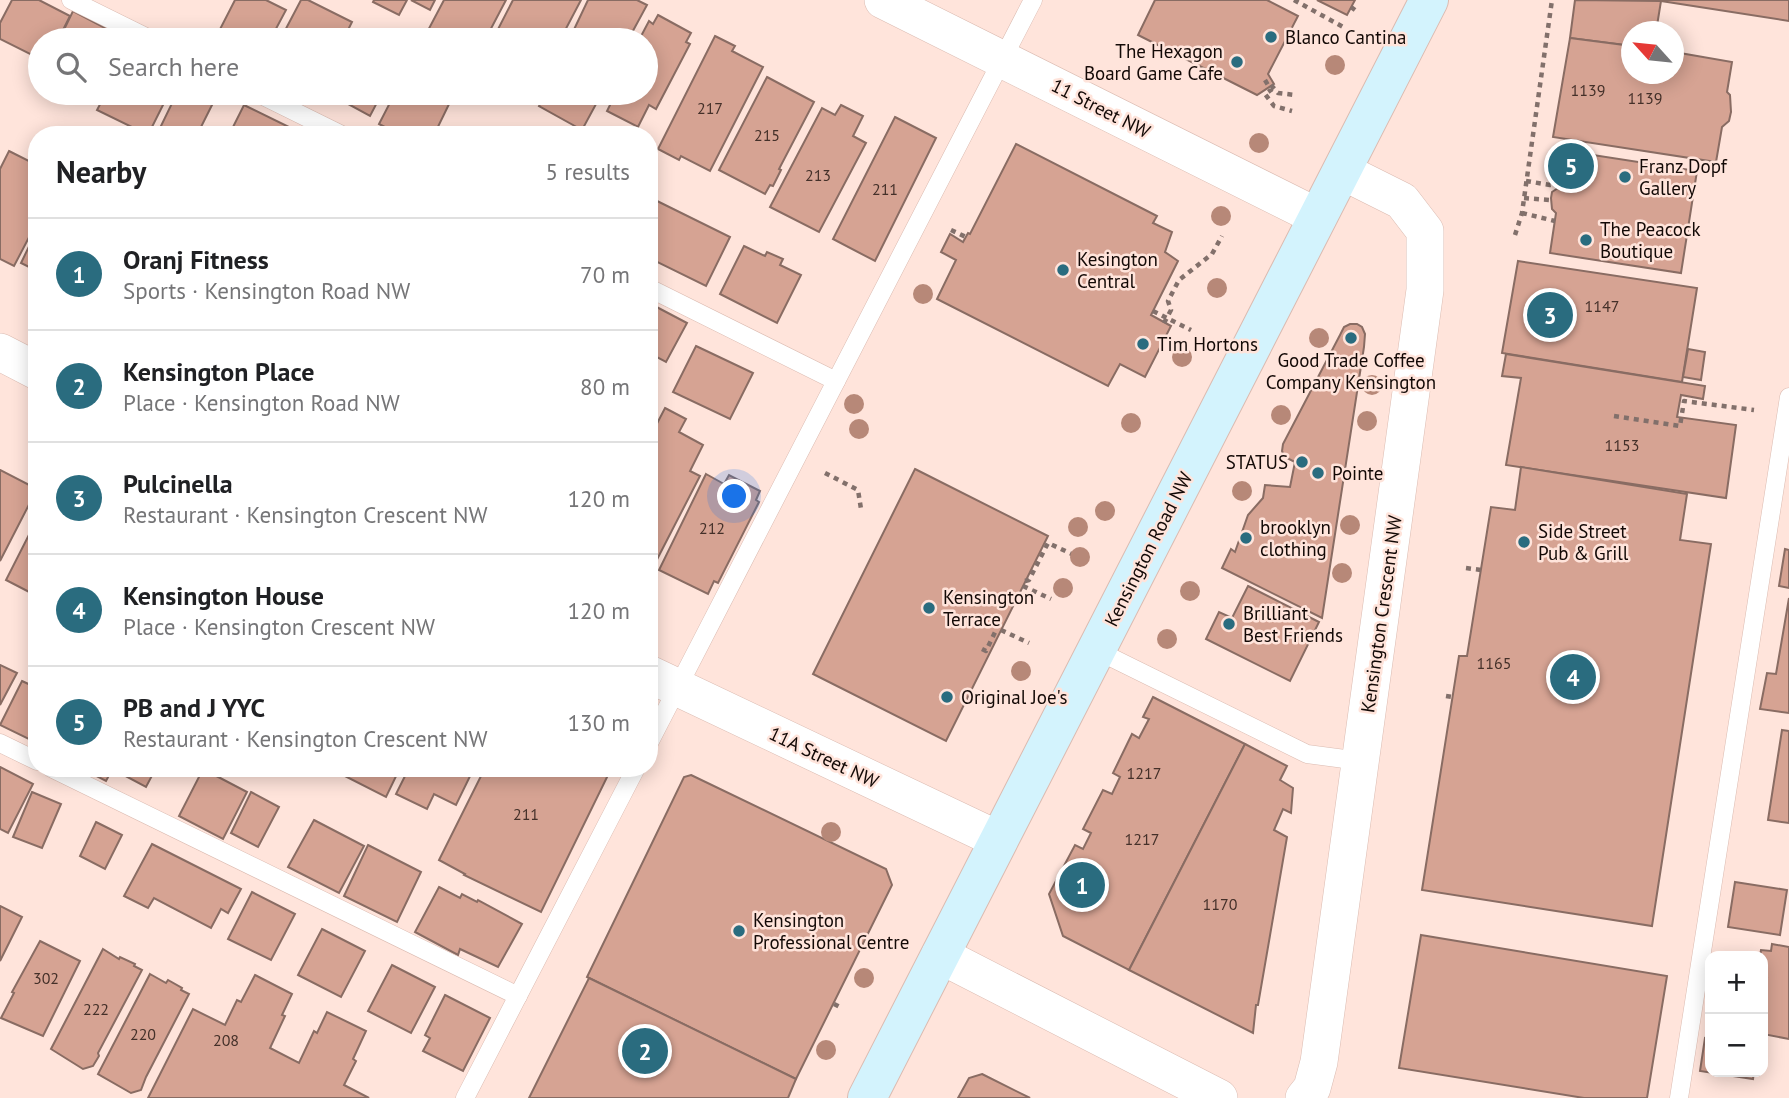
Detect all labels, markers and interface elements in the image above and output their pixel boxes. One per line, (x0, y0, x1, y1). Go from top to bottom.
north arrow (1621, 21, 1684, 84)
place label: Blanco Cantina (1285, 25, 1407, 49)
search box (28, 28, 658, 105)
marker: Blanco Cantina (1263, 29, 1279, 45)
place label: The Hexagon Board Game Cafe (1084, 39, 1223, 85)
icon: search (52, 48, 90, 86)
text: Search here (108, 50, 239, 83)
marker: The Hexagon Board Game Cafe (1229, 54, 1245, 70)
street label: 11 Street NW (1047, 73, 1155, 143)
house number: 1139 (1571, 80, 1605, 100)
house number: 1139 (1628, 88, 1662, 108)
house number: 217 (697, 98, 723, 118)
house number: 215 (754, 125, 780, 145)
pin: 5 (1548, 140, 1594, 192)
text: Nearby (56, 152, 146, 191)
place label: Franz Dopf Gallery (1639, 154, 1728, 200)
text: 5 results (546, 157, 630, 186)
house number: 213 (805, 165, 831, 185)
marker: Franz Dopf Gallery (1617, 169, 1633, 185)
house number: 211 (872, 179, 898, 199)
place label: The Peacock Boutique (1600, 217, 1701, 263)
marker: The Peacock Boutique (1578, 232, 1594, 248)
text: Oranj Fitness (123, 243, 269, 276)
place label: Kesington Central (1077, 247, 1158, 293)
text: 1 (72, 260, 86, 289)
text: 70 m (580, 260, 630, 289)
marker: Kesington Central (1055, 262, 1071, 278)
text: Sports · Kensington Road NW (123, 276, 410, 305)
pin: 3 (1527, 289, 1573, 341)
house number: 1147 (1585, 296, 1619, 316)
marker: Good Trade Coffee Company Kensington (1343, 330, 1359, 346)
place label: Tim Hortons (1157, 332, 1258, 356)
marker: Tim Hortons (1135, 336, 1151, 352)
place label: Good Trade Coffee Company Kensington (1266, 348, 1436, 394)
text: Kensington Place (123, 355, 314, 388)
text: 2 (72, 372, 86, 401)
text: 80 m (580, 372, 630, 401)
text: Place · Kensington Road NW (123, 388, 400, 417)
house number: 1153 (1605, 435, 1639, 455)
place label: STATUS (1226, 450, 1288, 474)
marker: STATUS (1294, 454, 1310, 470)
place label: Pointe (1332, 461, 1384, 485)
marker: Pointe (1310, 465, 1326, 481)
text: Pulcinella (123, 467, 233, 500)
street label: Kensington Road NW (1099, 468, 1197, 630)
your location (717, 479, 751, 513)
text: 3 (72, 484, 86, 513)
text: 120 m (568, 484, 630, 513)
text: Restaurant · Kensington Crescent NW (123, 500, 488, 529)
street label: Kensington Crescent NW (1355, 513, 1407, 714)
place label: brooklyn clothing (1260, 515, 1331, 561)
house number: 212 (699, 518, 725, 538)
place label: Side Street Pub & Grill (1538, 519, 1629, 565)
marker: brooklyn clothing (1238, 530, 1254, 546)
marker: Side Street Pub & Grill (1516, 534, 1532, 550)
text: Kensington House (123, 579, 324, 612)
place label: Kensington Terrace (943, 585, 1034, 631)
text: 4 (72, 596, 86, 625)
text: 120 m (568, 596, 630, 625)
marker: Kensington Terrace (921, 600, 937, 616)
place label: Brilliant Best Friends (1243, 601, 1343, 647)
text: Place · Kensington Crescent NW (123, 612, 435, 641)
marker: Brilliant Best Friends (1221, 616, 1237, 632)
pin: 4 (1550, 651, 1596, 703)
house number: 1165 (1477, 653, 1511, 673)
place label: Original Joe's (961, 685, 1067, 709)
marker: Original Joe's (939, 689, 955, 705)
text: PB and J YYC (123, 691, 265, 724)
text: 5 (72, 708, 86, 737)
text: 130 m (568, 708, 630, 737)
street label: 11A Street NW (765, 721, 883, 793)
text: Restaurant · Kensington Crescent NW (123, 724, 488, 753)
house number: 1217 (1127, 763, 1161, 783)
house number: 211 (513, 804, 539, 824)
house number: 1217 (1125, 829, 1159, 849)
pin: 1 (1059, 859, 1105, 911)
house number: 1170 (1203, 894, 1238, 914)
place label: Kensington Professional Centre (753, 908, 909, 954)
marker: Kensington Professional Centre (731, 923, 747, 939)
map controls (1705, 951, 1768, 1077)
button: + (1705, 951, 1768, 1014)
house number: 302 (33, 968, 59, 988)
house number: 222 (83, 999, 109, 1019)
button: − (1705, 1014, 1768, 1077)
house number: 220 (130, 1024, 156, 1044)
pin: 2 (622, 1025, 668, 1077)
house number: 208 (213, 1030, 239, 1050)

